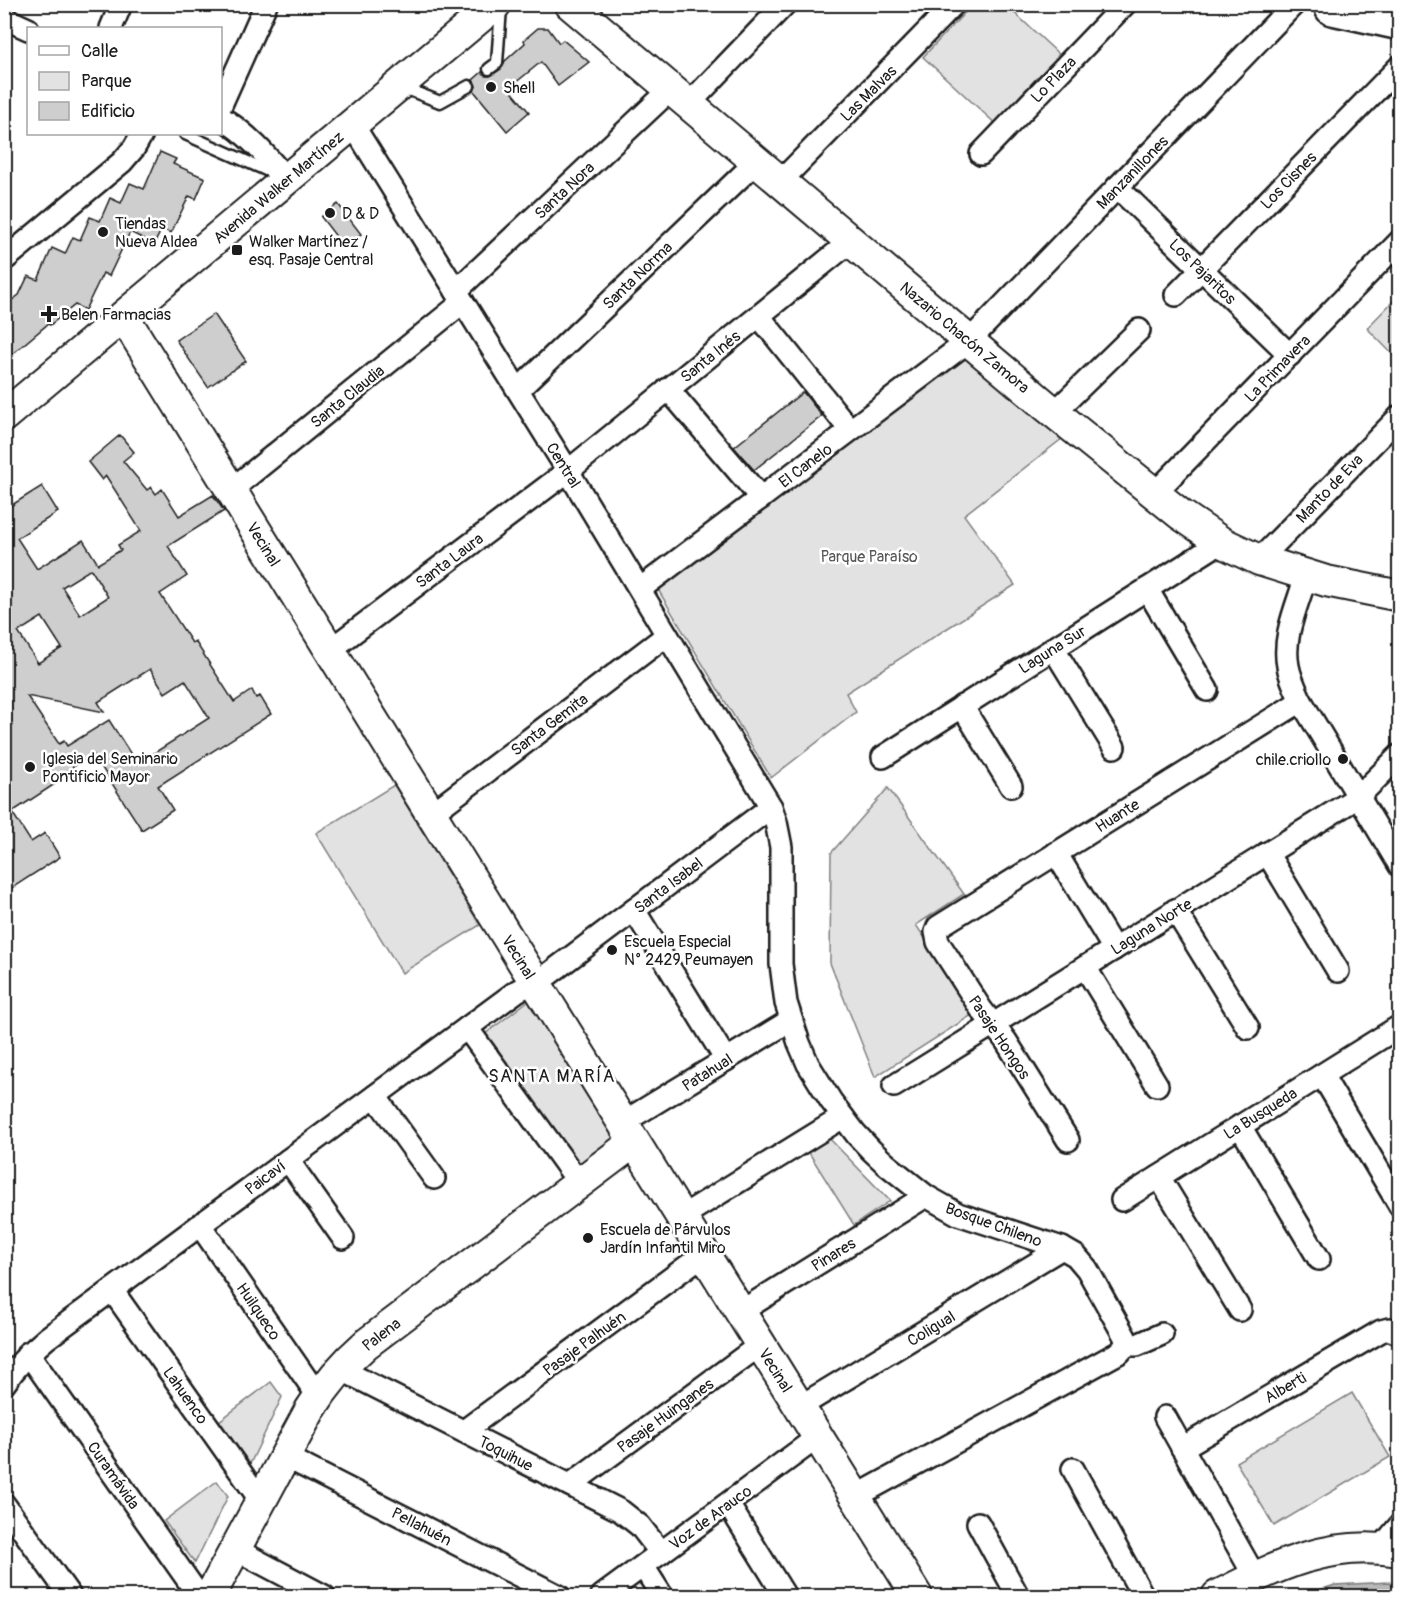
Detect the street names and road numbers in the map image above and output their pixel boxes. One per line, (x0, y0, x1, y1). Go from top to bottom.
street label: Lo Plaza (1027, 52, 1081, 107)
street label: Las Malvas (836, 61, 901, 126)
street label: Avenida Walker Martínez (209, 127, 348, 248)
street label: Manzanillones (1093, 132, 1173, 214)
street label: Los Cisnes (1256, 148, 1321, 214)
street label: Santa Nora (530, 158, 599, 224)
street label: Los Pajaritos (1165, 235, 1240, 309)
street label: Santa Norma (599, 238, 677, 314)
street label: Nazario Chacón Zamora (895, 278, 1033, 398)
street label: Santa Inés (676, 326, 745, 387)
street label: La Primavera (1240, 331, 1315, 407)
street label: Santa Claudia (307, 361, 389, 433)
street label: Central (541, 439, 585, 492)
street label: El Canelo (775, 439, 837, 492)
street label: Manto de Eva (1292, 450, 1368, 527)
street label: Vecinal (242, 519, 285, 570)
street label: Santa Laura (412, 529, 488, 593)
street label: Laguna Sur (1015, 621, 1090, 678)
street label: Santa Gemita (507, 689, 592, 760)
street label: Huante (1092, 794, 1143, 837)
street label: Santa Isabel (630, 853, 707, 918)
street label: Laguna Norte (1107, 894, 1196, 960)
street label: Vecinal (497, 932, 540, 983)
street label: Pasaje Hongos (964, 992, 1034, 1083)
street label: Patahual (679, 1050, 737, 1096)
street label: La Busqueda (1220, 1083, 1301, 1144)
street label: Paicaví (241, 1156, 290, 1200)
street label: Bosque Chileno (943, 1198, 1045, 1252)
street label: Pinares (808, 1234, 859, 1276)
street label: Huilqueco (232, 1279, 285, 1344)
street label: Pasaje Palhuén (539, 1307, 630, 1381)
street label: Coligual (904, 1307, 959, 1351)
street label: Palena (358, 1314, 405, 1356)
street label: Vecinal (754, 1345, 797, 1396)
street label: Lahuenco (158, 1363, 212, 1428)
street label: Alberti (1261, 1368, 1310, 1408)
street label: Pasaje Huinganes (613, 1374, 718, 1457)
street label: Toquihue (475, 1432, 536, 1476)
street label: Curamávida (83, 1438, 144, 1513)
street label: Voz de Arauco (665, 1481, 756, 1555)
street label: Pellahuén (388, 1503, 455, 1551)

